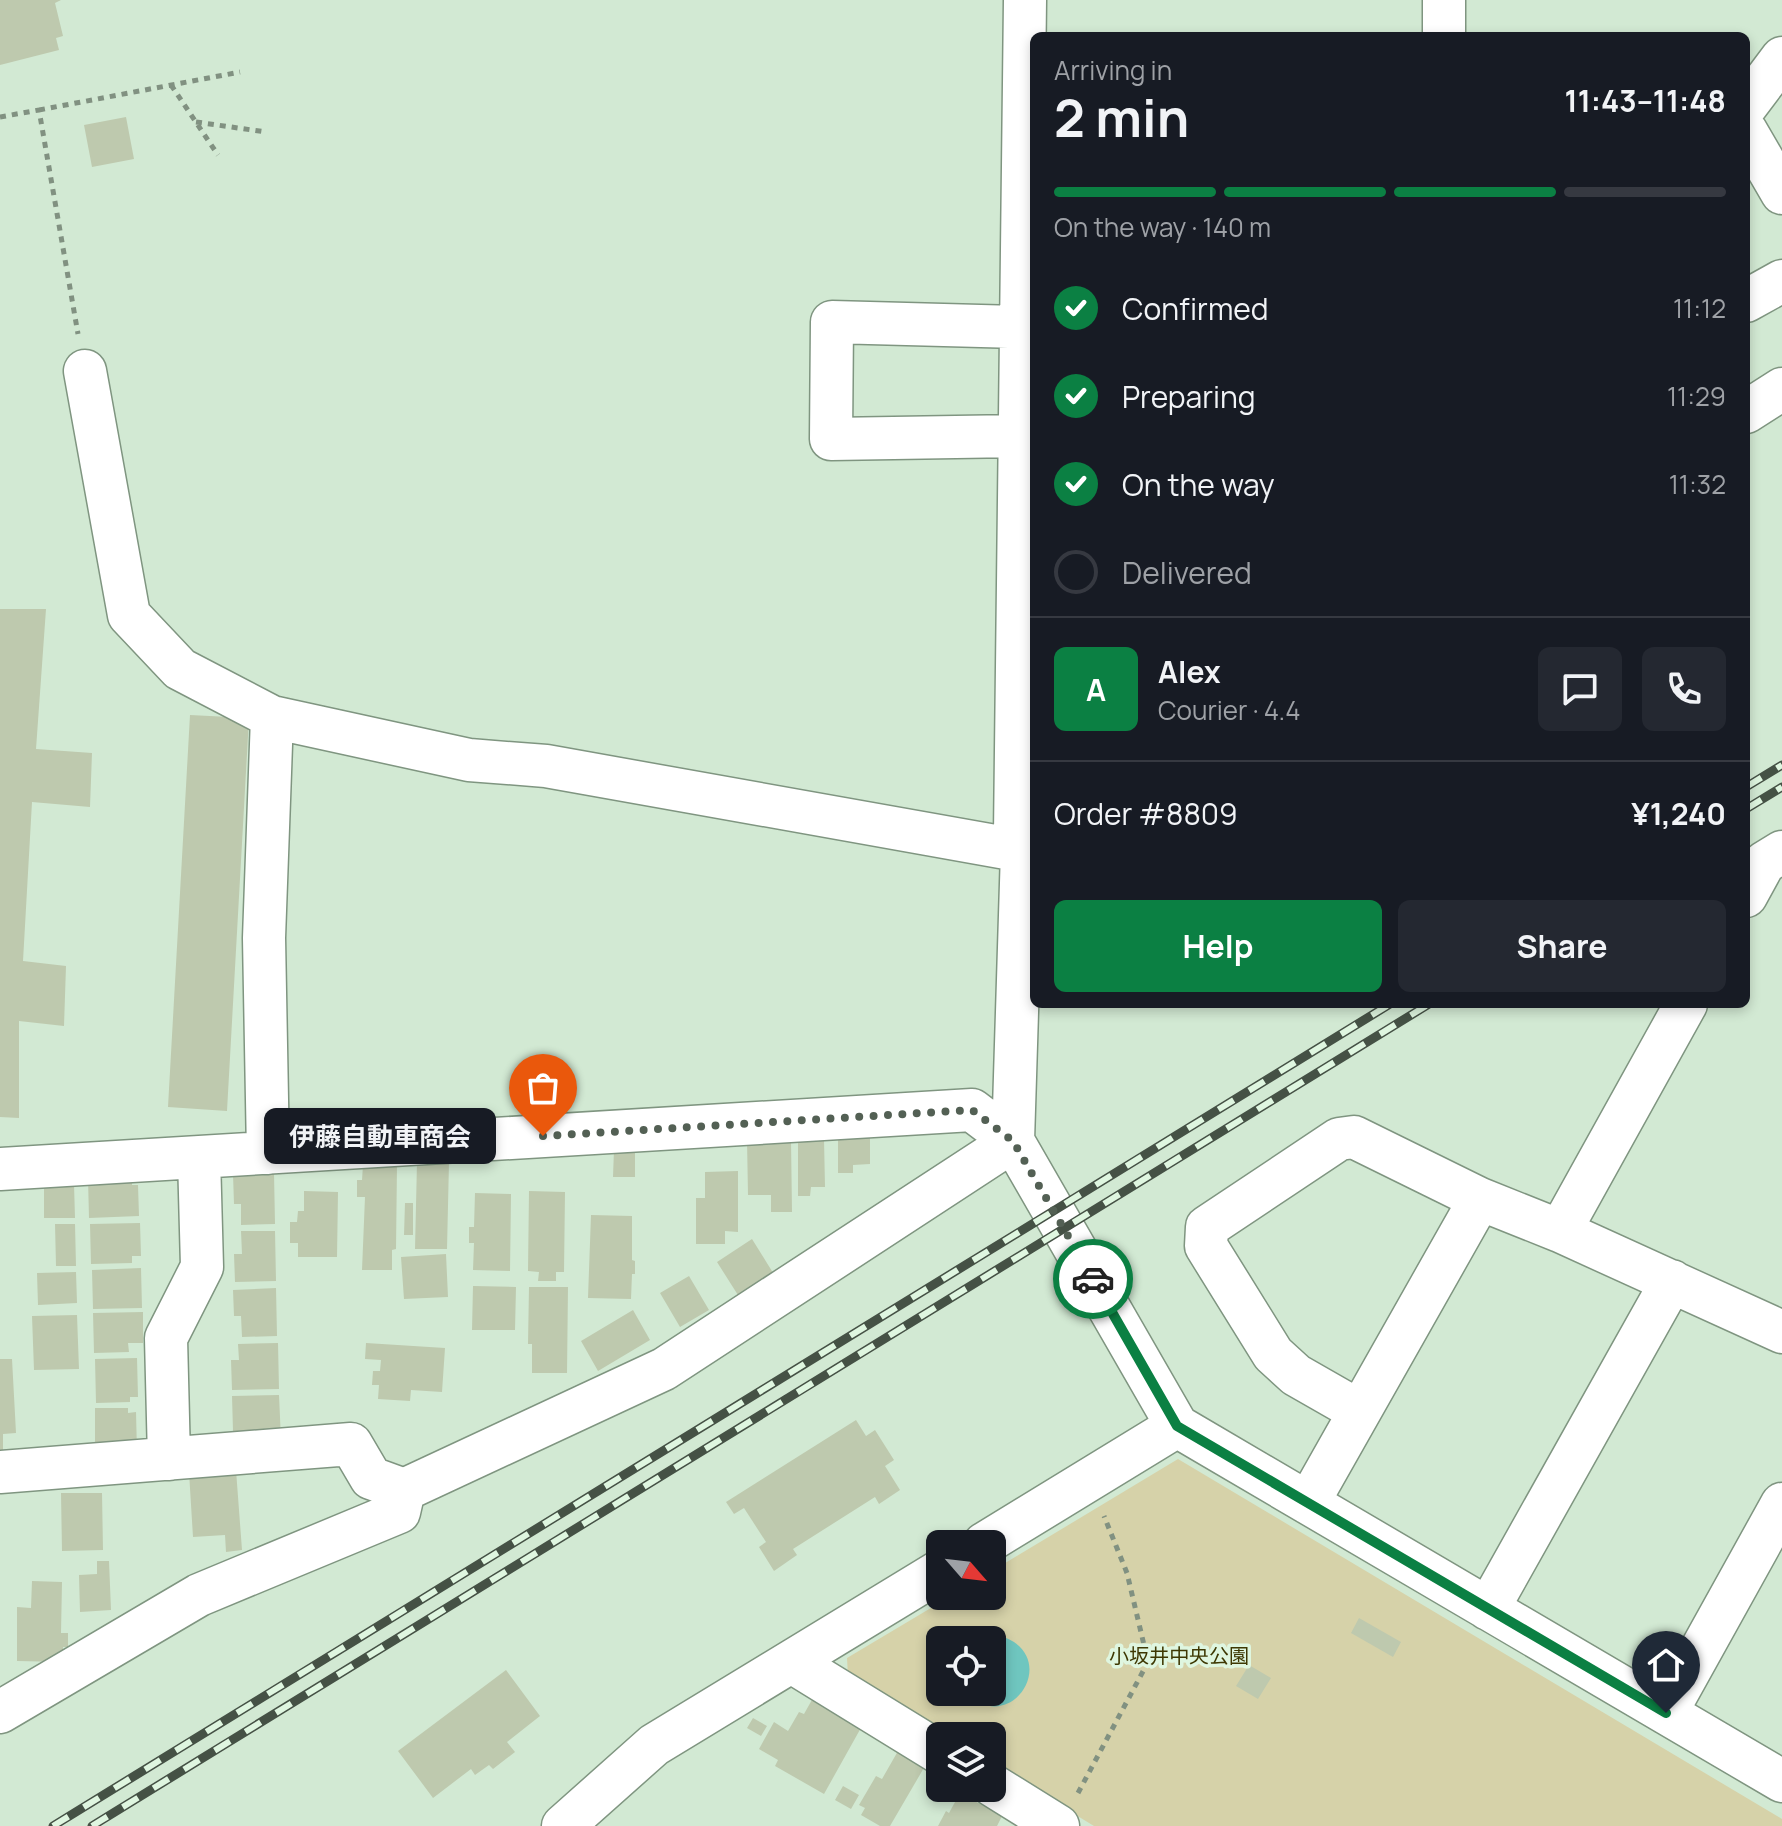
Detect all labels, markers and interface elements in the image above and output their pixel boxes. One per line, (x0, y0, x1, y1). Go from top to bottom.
text: Arriving in (1054, 52, 1172, 88)
text: 11:43–11:48 (1565, 80, 1726, 121)
text: 2 min (1054, 82, 1189, 153)
text: On the way · 140 m (1054, 209, 1271, 245)
icon: check (1054, 286, 1098, 330)
text: Confirmed (1122, 288, 1269, 329)
text: 11:12 (1673, 290, 1726, 326)
icon: check (1054, 374, 1098, 418)
text: Preparing (1122, 376, 1256, 417)
text: 11:29 (1667, 378, 1726, 414)
icon: check (1054, 462, 1098, 506)
text: On the way (1122, 464, 1275, 505)
text: 11:32 (1669, 466, 1726, 502)
text: Delivered (1122, 552, 1252, 593)
button: chat (1538, 647, 1622, 731)
button: phone (1642, 647, 1726, 731)
text: Alex (1158, 651, 1221, 692)
text: A (1086, 669, 1106, 710)
text: Courier · 4.4 (1158, 692, 1300, 728)
text: Order #8809 (1054, 793, 1238, 834)
text: ¥1,240 (1631, 793, 1726, 834)
button: Help (1054, 900, 1382, 992)
button: Share (1398, 900, 1726, 992)
pin (509, 1054, 577, 1136)
icon: bag (521, 1066, 565, 1110)
callout: 伊藤自動車商会 (263, 1108, 495, 1164)
text: 伊藤自動車商会 (289, 1118, 471, 1154)
courier (1053, 1239, 1133, 1319)
icon: car (1071, 1257, 1115, 1301)
north arrow (926, 1530, 1006, 1610)
map controls (926, 1530, 1006, 1802)
button: locate (926, 1626, 1006, 1706)
pin (1632, 1631, 1700, 1713)
park label: 小坂井中央公園 (1109, 1642, 1249, 1669)
icon: home (1644, 1643, 1688, 1687)
button: layers (926, 1722, 1006, 1802)

